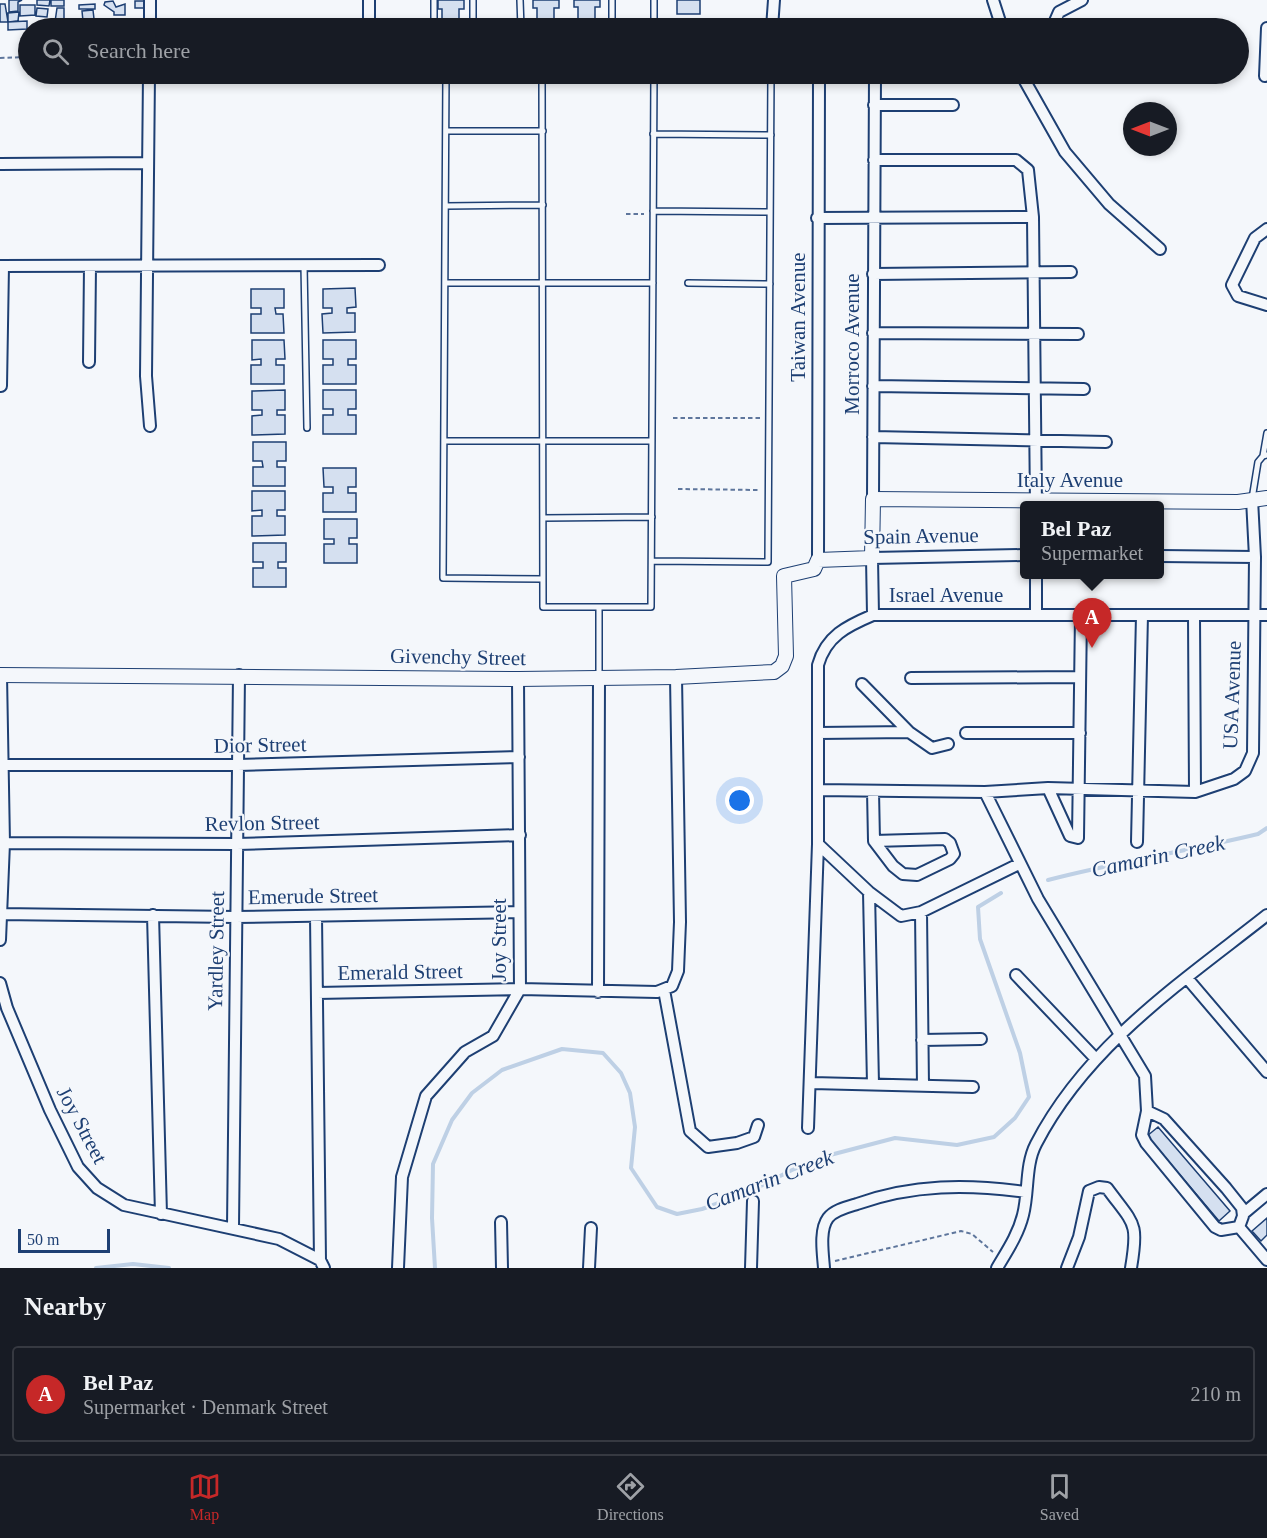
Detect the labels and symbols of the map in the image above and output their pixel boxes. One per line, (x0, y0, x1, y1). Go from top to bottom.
north arrow (1123, 102, 1177, 156)
street label: Taiwan Avenue (786, 252, 810, 382)
street label: Morroco Avenue (840, 273, 864, 415)
street label: Italy Avenue (1017, 468, 1123, 492)
street label: Spain Avenue (863, 523, 979, 549)
street label: Israel Avenue (889, 583, 1003, 607)
pin: A (1072, 598, 1112, 648)
street label: USA Avenue (1218, 640, 1246, 750)
street label: Givenchy Street (390, 644, 526, 670)
street label: Dior Street (213, 732, 307, 758)
your location (725, 786, 754, 815)
street label: Revlon Street (204, 810, 320, 836)
water label: Camarin Creek (1089, 829, 1228, 882)
street label: Emerude Street (248, 883, 378, 909)
street label: Yardley Street (203, 891, 229, 1011)
street label: Joy Street (487, 898, 511, 982)
street label: Emerald Street (337, 959, 463, 985)
street label: Joy Street (52, 1083, 112, 1168)
water label: Camarin Creek (701, 1144, 838, 1216)
scale bar (18, 1226, 110, 1254)

